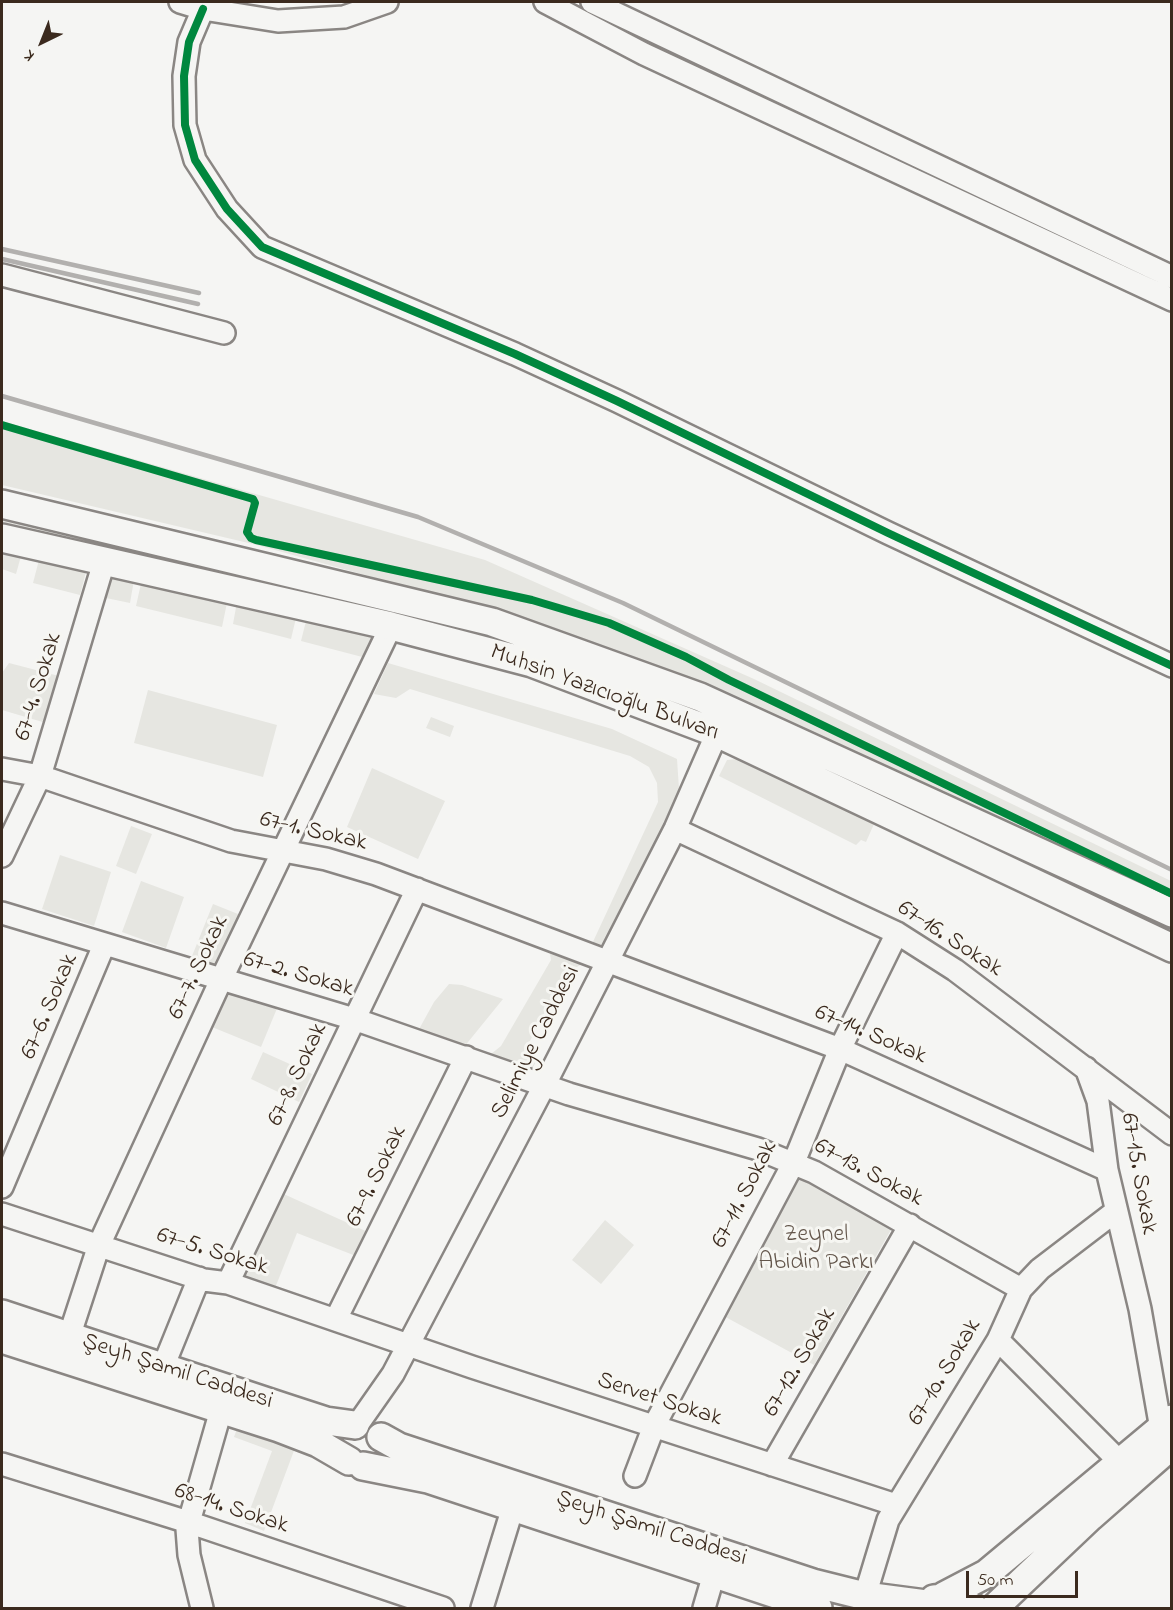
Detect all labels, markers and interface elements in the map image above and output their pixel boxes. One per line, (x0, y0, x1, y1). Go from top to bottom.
north arrow (12, 12, 72, 72)
text: K (19, 44, 41, 67)
street label: 67-4. Sokak (10, 630, 70, 744)
street label: Muhsin Yazıcıoğlu Bulvarı (486, 639, 722, 749)
street label: 67-1. Sokak (257, 807, 369, 859)
street label: 67-16. Sokak (891, 895, 1007, 985)
street label: 67-7. Sokak (163, 911, 237, 1025)
street label: 67-2. Sokak (240, 947, 356, 1005)
street label: 67-6. Sokak (16, 950, 86, 1064)
street label: Selimiye Caddesi (486, 962, 588, 1124)
street label: 67-14. Sokak (810, 999, 930, 1073)
street label: 67-8. Sokak (263, 1019, 335, 1131)
street label: 67-15. Sokak (1112, 1111, 1162, 1237)
street label: 67-9. Sokak (341, 1122, 415, 1232)
street label: 67-13. Sokak (809, 1133, 927, 1215)
street label: 67-11. Sokak (707, 1136, 785, 1254)
street label: 67-5. Sokak (153, 1222, 271, 1284)
park label: Zeynel Abidin Parkı (758, 1222, 874, 1278)
street label: 67-12. Sokak (758, 1303, 844, 1423)
street label: 67-10. Sokak (903, 1314, 989, 1432)
street label: Şeyh Şamil Caddesi (78, 1329, 276, 1417)
street label: Servet Sokak (593, 1367, 725, 1435)
street label: 68-14. Sokak (170, 1478, 292, 1542)
street label: Şeyh Şamil Caddesi (552, 1486, 750, 1574)
scale bar (969, 1559, 1082, 1597)
text: 50 m (977, 1568, 1014, 1594)

